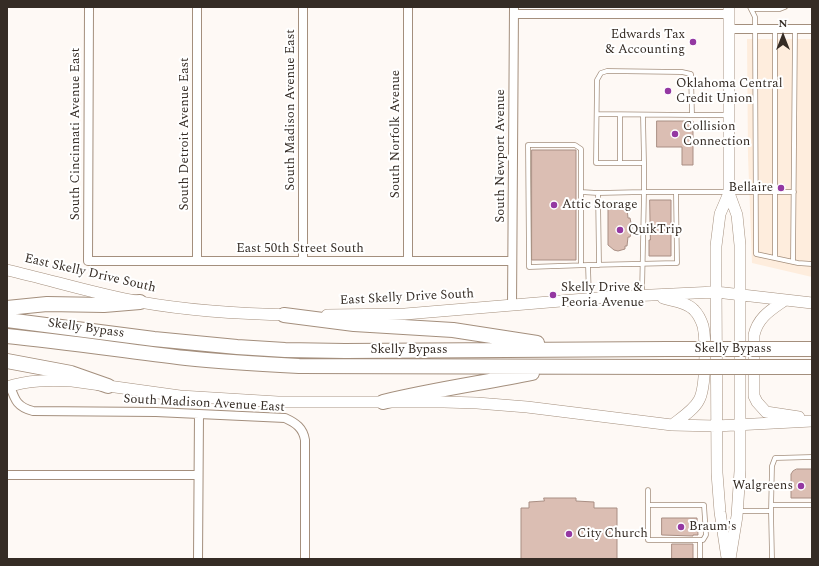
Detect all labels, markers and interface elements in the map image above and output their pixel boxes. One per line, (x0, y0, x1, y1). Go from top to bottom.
text: N (779, 15, 787, 32)
north arrow (763, 16, 803, 56)
place label: Edwards Tax & Accounting (606, 27, 685, 58)
street label: South Madison Avenue East (283, 29, 299, 191)
marker: Edwards Tax & Accounting (688, 37, 698, 47)
street label: South Cincinnati Avenue East (68, 48, 84, 220)
street label: South Detroit Avenue East (177, 57, 193, 211)
street label: South Norfolk Avenue (388, 70, 404, 198)
place label: Oklahoma Central Credit Union (676, 76, 782, 107)
marker: Oklahoma Central Credit Union (663, 86, 673, 96)
street label: South Newport Avenue (493, 89, 509, 223)
place label: Collision Connection (683, 119, 750, 150)
marker: Collision Connection (670, 129, 680, 139)
place label: Bellaire (729, 180, 773, 196)
marker: Bellaire (776, 183, 786, 193)
place label: Attic Storage (562, 197, 638, 213)
marker: Attic Storage (549, 200, 559, 210)
place label: QuikTrip (628, 222, 682, 238)
marker: QuikTrip (615, 225, 625, 235)
street label: East 50th Street South (236, 241, 364, 257)
street label: East Skelly Drive South (23, 251, 157, 297)
place label: Skelly Drive & Peoria Avenue (561, 280, 644, 311)
street label: East Skelly Drive South (340, 287, 474, 309)
marker: Skelly Drive & Peoria Avenue (548, 290, 558, 300)
street label: Skelly Bypass (47, 316, 125, 342)
street label: Skelly Bypass (694, 341, 772, 357)
street label: Skelly Bypass (370, 342, 448, 358)
street label: South Madison Avenue East (123, 392, 285, 416)
place label: Walgreens (732, 478, 793, 494)
marker: Walgreens (796, 481, 806, 491)
place label: Braum's (689, 519, 737, 535)
marker: Braum's (676, 522, 686, 532)
place label: City Church (577, 526, 648, 542)
marker: City Church (564, 529, 574, 539)

